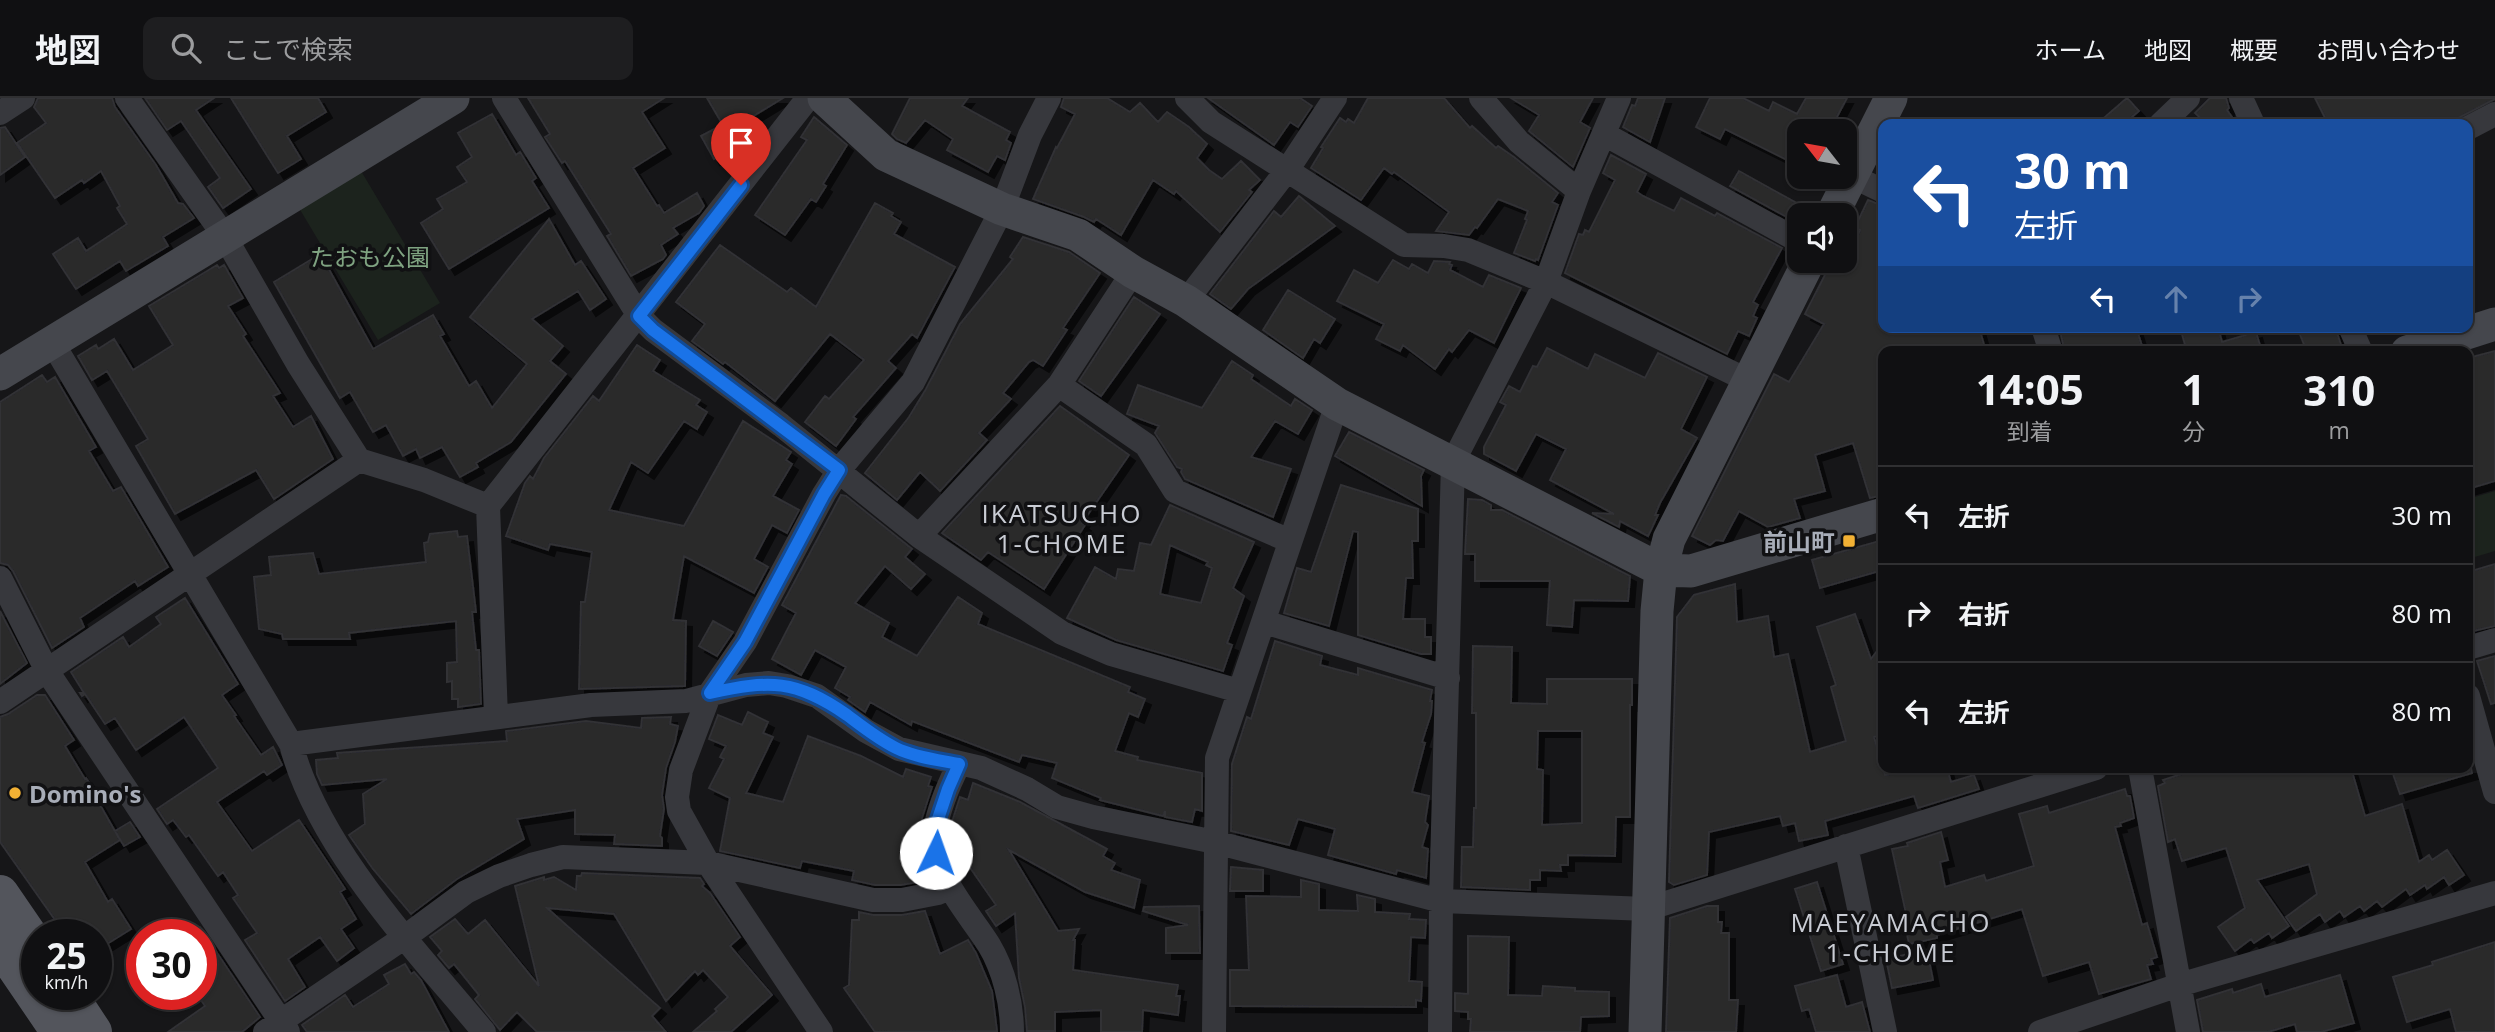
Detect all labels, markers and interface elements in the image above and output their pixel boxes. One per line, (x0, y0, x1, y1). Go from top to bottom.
search box (143, 17, 633, 80)
text: 地図 (35, 27, 101, 72)
icon: search (167, 29, 205, 67)
text: ここで検索 (223, 31, 353, 67)
text: ホーム (2035, 33, 2106, 66)
text: 地図 (2144, 33, 2192, 66)
text: 概要 (2230, 33, 2278, 66)
text: お問い合わせ (2316, 33, 2460, 66)
pin (711, 113, 771, 185)
north arrow (1787, 119, 1857, 189)
map controls (1787, 119, 1857, 273)
icon: arrive (722, 124, 760, 162)
text: 30 m (2014, 137, 2131, 203)
icon: left (1899, 147, 1990, 238)
button: sound (1787, 203, 1857, 273)
text: 左折 (2014, 203, 2078, 246)
park label: たおも公園 (310, 240, 430, 273)
icon: left (2084, 280, 2122, 318)
icon: ahead (2157, 280, 2195, 318)
icon: right (2230, 280, 2268, 318)
text: 14:05 (1976, 360, 2084, 417)
text: 1 (2181, 360, 2206, 417)
text: 310 (2303, 361, 2375, 418)
text: m (2329, 414, 2350, 446)
text: 到着 (2007, 415, 2053, 447)
text: 分 (2182, 415, 2205, 447)
district label: IKATSUCHO 1-CHOME (982, 495, 1142, 561)
icon: left (1899, 496, 1937, 534)
text: 30 m (2391, 497, 2452, 533)
text: 左折 (1958, 498, 2010, 534)
place label: 前山町 (1763, 525, 1835, 558)
marker: 前山町 (1841, 533, 1857, 549)
icon: right (1899, 594, 1937, 632)
text: 80 m (2391, 595, 2452, 631)
text: 右折 (1958, 596, 2010, 632)
icon: left (1899, 692, 1937, 730)
text: 80 m (2391, 693, 2452, 729)
text: 左折 (1958, 694, 2010, 730)
place label: Domino's (29, 777, 142, 810)
marker: Domino's (7, 785, 23, 801)
position arrow (899, 816, 973, 890)
district label: MAEYAMACHO 1-CHOME (1791, 904, 1991, 970)
speed limit sign: 30 (126, 919, 217, 1010)
text: 25 (46, 932, 87, 979)
text: km/h (45, 970, 88, 994)

